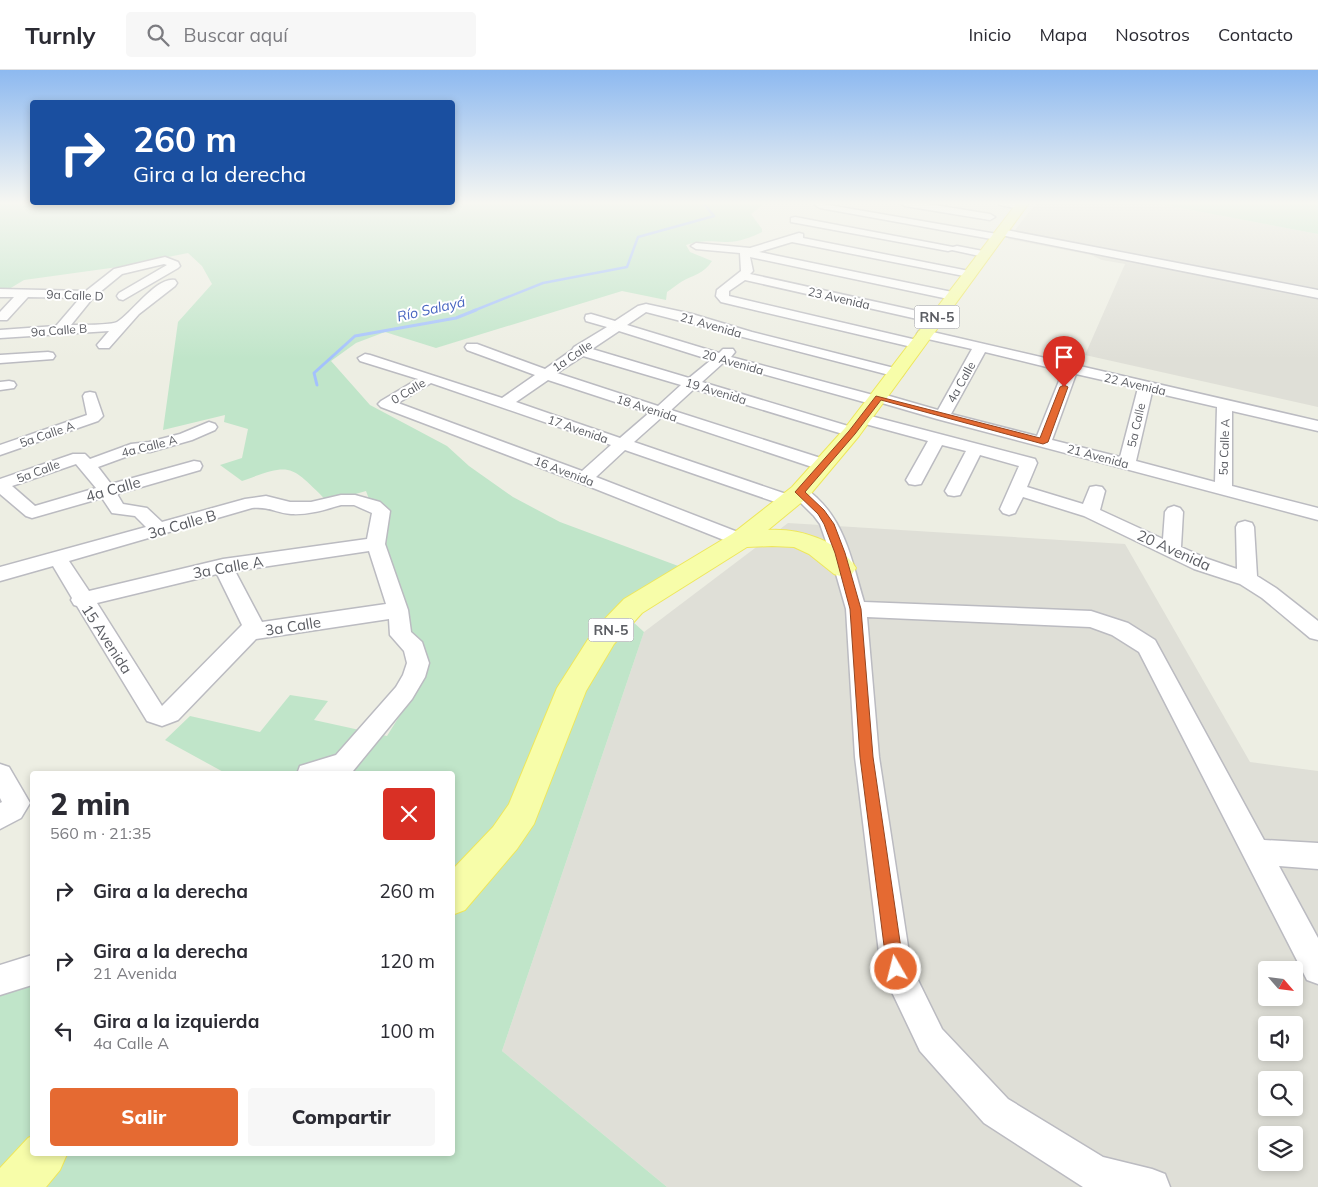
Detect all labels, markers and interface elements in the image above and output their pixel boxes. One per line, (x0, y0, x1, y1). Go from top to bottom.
search box (126, 12, 476, 57)
text: Turnly (25, 20, 96, 50)
icon: search (144, 21, 172, 49)
text: Buscar aquí (184, 23, 288, 47)
text: Inicio (968, 23, 1011, 46)
text: Mapa (1039, 23, 1087, 46)
text: Nosotros (1115, 23, 1190, 46)
text: Contacto (1218, 23, 1293, 46)
text: 260 m (133, 117, 237, 161)
icon: right (50, 120, 115, 185)
text: Gira a la derecha (133, 160, 306, 188)
street label: 23 Avenida (807, 284, 871, 312)
street label: 9a Calle D (46, 287, 104, 303)
water label: Río Salayá (395, 292, 467, 326)
road number: RN-5 (914, 306, 960, 328)
street label: 21 Avenida (679, 309, 743, 341)
street label: 9a Calle B (30, 321, 88, 339)
pin (1043, 336, 1085, 387)
street label: 1a Calle (549, 337, 595, 375)
icon: arrive (1050, 343, 1078, 371)
street label: 20 Avenida (701, 346, 765, 378)
street label: 4a Calle (944, 359, 978, 405)
street label: 22 Avenida (1103, 370, 1167, 398)
street label: 0 Calle (388, 375, 428, 407)
street label: 19 Avenida (684, 375, 748, 407)
street label: 18 Avenida (615, 391, 679, 425)
street label: 5a Calle (1124, 401, 1148, 449)
street label: 17 Avenida (546, 412, 610, 446)
street label: 5a Calle A (18, 418, 77, 450)
street label: 5a Calle A (1216, 418, 1232, 476)
street label: 4a Calle A (120, 432, 179, 460)
street label: 21 Avenida (1066, 441, 1130, 471)
street label: 16 Avenida (532, 453, 596, 489)
street label: 5a Calle (14, 456, 62, 486)
street label: 4a Calle (83, 472, 143, 506)
street label: 3a Calle B (146, 505, 218, 543)
street label: 20 Avenida (1134, 525, 1214, 575)
street label: 3a Calle A (191, 551, 265, 583)
street label: 15 Avenida (78, 601, 136, 677)
street label: 3a Calle (264, 612, 322, 640)
road number: RN-5 (588, 618, 634, 642)
text: 2 min (50, 785, 130, 823)
button: close (383, 788, 435, 840)
text: 560 m · 21:35 (50, 823, 151, 843)
icon: right (50, 877, 78, 905)
text: Gira a la derecha (93, 879, 248, 903)
text: 260 m (379, 879, 435, 903)
text: Gira a la derecha (93, 939, 248, 963)
position arrow (869, 942, 921, 994)
icon: right (50, 947, 78, 975)
text: 120 m (379, 949, 435, 973)
north arrow (1258, 961, 1302, 1006)
map controls (1258, 961, 1303, 1171)
text: 21 Avenida (93, 963, 177, 983)
text: Gira a la izquierda (93, 1009, 259, 1033)
button: sound (1258, 1016, 1303, 1061)
icon: left (50, 1017, 78, 1045)
text: 100 m (379, 1019, 435, 1043)
text: 4a Calle A (93, 1033, 169, 1053)
button: search (1258, 1071, 1303, 1116)
button: Salir (50, 1088, 238, 1146)
button: Compartir (248, 1088, 435, 1146)
button: layers (1258, 1126, 1303, 1171)

